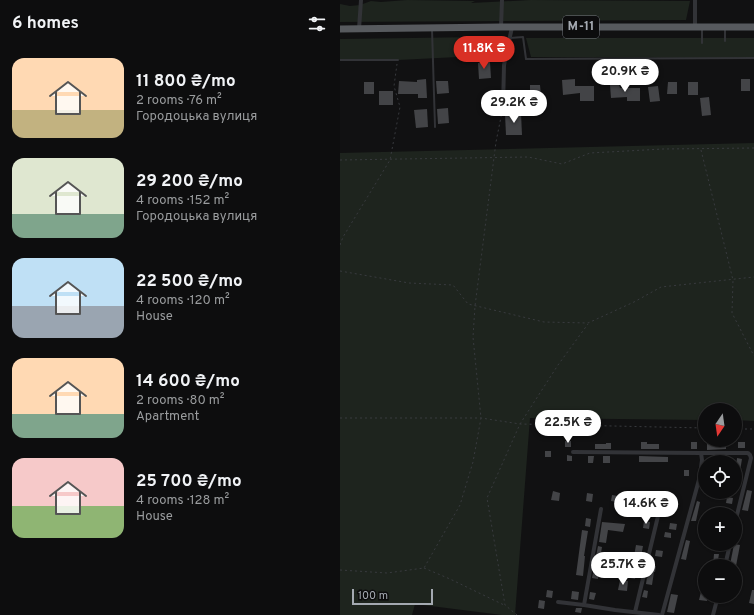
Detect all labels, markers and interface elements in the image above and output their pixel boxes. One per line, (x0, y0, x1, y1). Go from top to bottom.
text: 6 homes (12, 13, 79, 35)
icon: filters (306, 13, 328, 35)
road number: М-11 (563, 16, 599, 38)
pin: 11.8K ₴ (447, 36, 521, 70)
text: 11.8K ₴ (463, 41, 505, 57)
pin: 20.9K ₴ (588, 59, 662, 93)
text: 20.9K ₴ (601, 64, 649, 80)
text: 11 800 ₴/mo (136, 71, 236, 93)
icon: home (44, 74, 92, 122)
pin: 29.2K ₴ (477, 90, 551, 124)
text: 2 rooms · 76 m² (136, 93, 222, 109)
text: 29.2K ₴ (490, 95, 538, 111)
text: Городоцька вулиця (136, 109, 257, 125)
text: 29 200 ₴/mo (136, 171, 243, 193)
icon: home (44, 174, 92, 222)
text: 4 rooms · 152 m² (136, 193, 229, 209)
text: Городоцька вулиця (136, 209, 257, 225)
text: 22 500 ₴/mo (136, 271, 243, 293)
icon: home (44, 274, 92, 322)
text: 4 rooms · 120 m² (136, 293, 230, 309)
text: House (136, 309, 173, 325)
text: 14 600 ₴/mo (136, 371, 240, 393)
icon: home (44, 374, 92, 422)
text: 2 rooms · 80 m² (136, 393, 225, 409)
north arrow (698, 403, 742, 447)
map controls (698, 403, 742, 603)
text: Apartment (136, 409, 199, 425)
pin: 22.5K ₴ (531, 410, 605, 444)
text: 22.5K ₴ (544, 415, 592, 431)
button: locate (698, 455, 742, 499)
text: 25 700 ₴/mo (136, 471, 242, 493)
icon: home (44, 474, 92, 522)
pin: 14.6K ₴ (609, 491, 683, 525)
text: 4 rooms · 128 m² (136, 493, 229, 509)
text: 14.6K ₴ (623, 496, 669, 512)
button: + (698, 507, 742, 551)
text: House (136, 509, 173, 525)
pin: 25.7K ₴ (586, 552, 660, 586)
text: 25.7K ₴ (600, 557, 646, 573)
button: − (698, 559, 742, 603)
scale bar (352, 587, 433, 606)
text: 100 m (358, 589, 388, 603)

